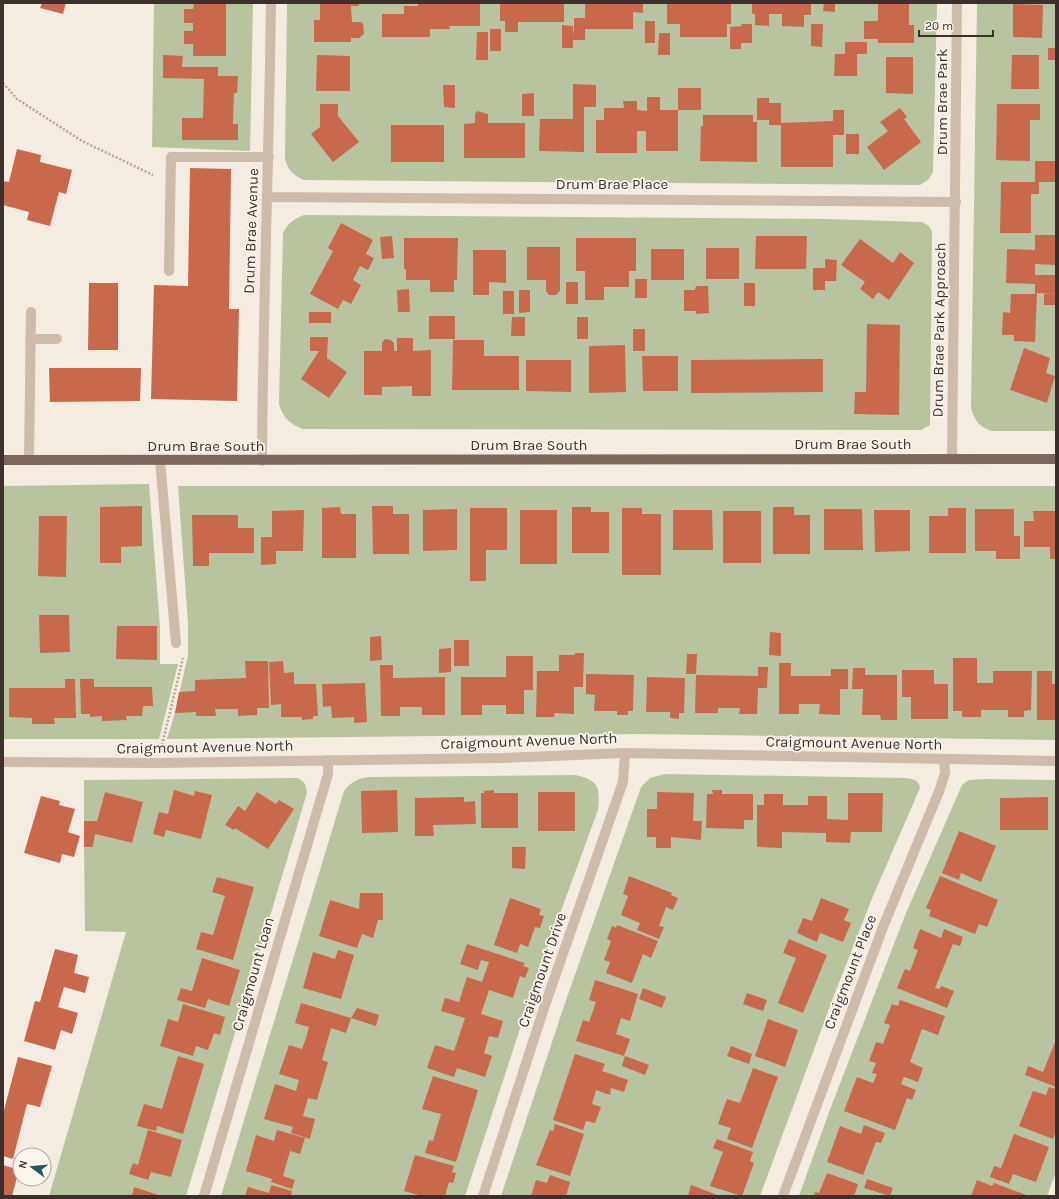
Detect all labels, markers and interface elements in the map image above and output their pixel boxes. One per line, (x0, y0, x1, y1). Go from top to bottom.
scale bar (919, 12, 993, 38)
text: 20 m (925, 19, 953, 33)
street label: Drum Brae Park (933, 49, 951, 155)
street label: Drum Brae Avenue (240, 168, 262, 294)
street label: Drum Brae Place (556, 175, 668, 193)
street label: Drum Brae Park Approach (928, 242, 950, 418)
street label: Drum Brae South (794, 435, 912, 453)
street label: Drum Brae South (470, 436, 588, 454)
street label: Drum Brae South (147, 437, 265, 455)
street label: Craigmount Avenue North (440, 729, 618, 753)
street label: Craigmount Avenue North (765, 732, 943, 754)
street label: Craigmount Avenue North (116, 736, 294, 758)
street label: Craigmount Drive (514, 910, 570, 1030)
street label: Craigmount Place (820, 912, 880, 1032)
street label: Craigmount Loan (228, 915, 278, 1033)
north arrow (12, 1147, 52, 1187)
text: N (16, 1159, 30, 1170)

